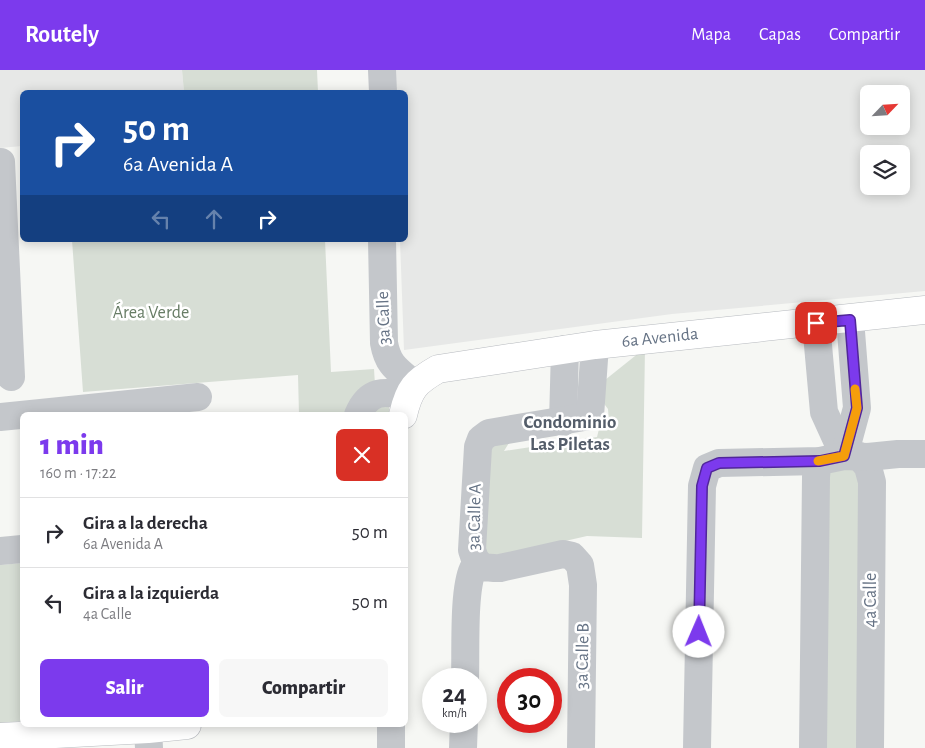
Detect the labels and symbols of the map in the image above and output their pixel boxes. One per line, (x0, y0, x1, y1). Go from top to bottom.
north arrow (860, 85, 910, 135)
street label: 3a Calle (374, 291, 394, 345)
park label: Área Verde (113, 301, 189, 322)
pin (795, 302, 837, 344)
street label: 6a Avenida (621, 325, 699, 351)
district label: Condominio Las Piletas (524, 413, 616, 454)
street label: 3a Calle A (465, 483, 485, 551)
street label: 4a Calle (862, 573, 880, 627)
position arrow (672, 605, 724, 657)
street label: 3a Calle B (573, 623, 593, 689)
speed limit sign: 30 (497, 668, 562, 733)

